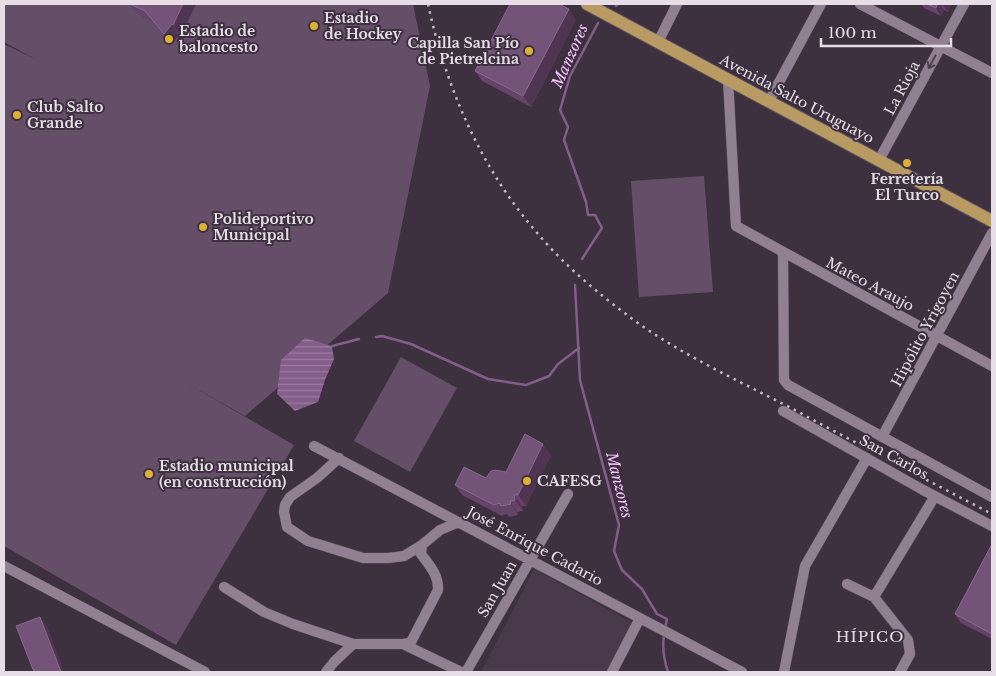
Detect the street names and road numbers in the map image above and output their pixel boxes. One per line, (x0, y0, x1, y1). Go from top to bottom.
street label: Avenida Salto Uruguayo (716, 50, 877, 147)
street label: La Rioja (880, 58, 924, 118)
street label: Mateo Araujo (823, 253, 917, 315)
street label: Hipólito Yrigoyen (887, 268, 963, 390)
street label: San Carlos (856, 431, 932, 483)
street label: José Enrique Cadario (462, 502, 606, 589)
street label: San Juan (474, 557, 521, 621)

